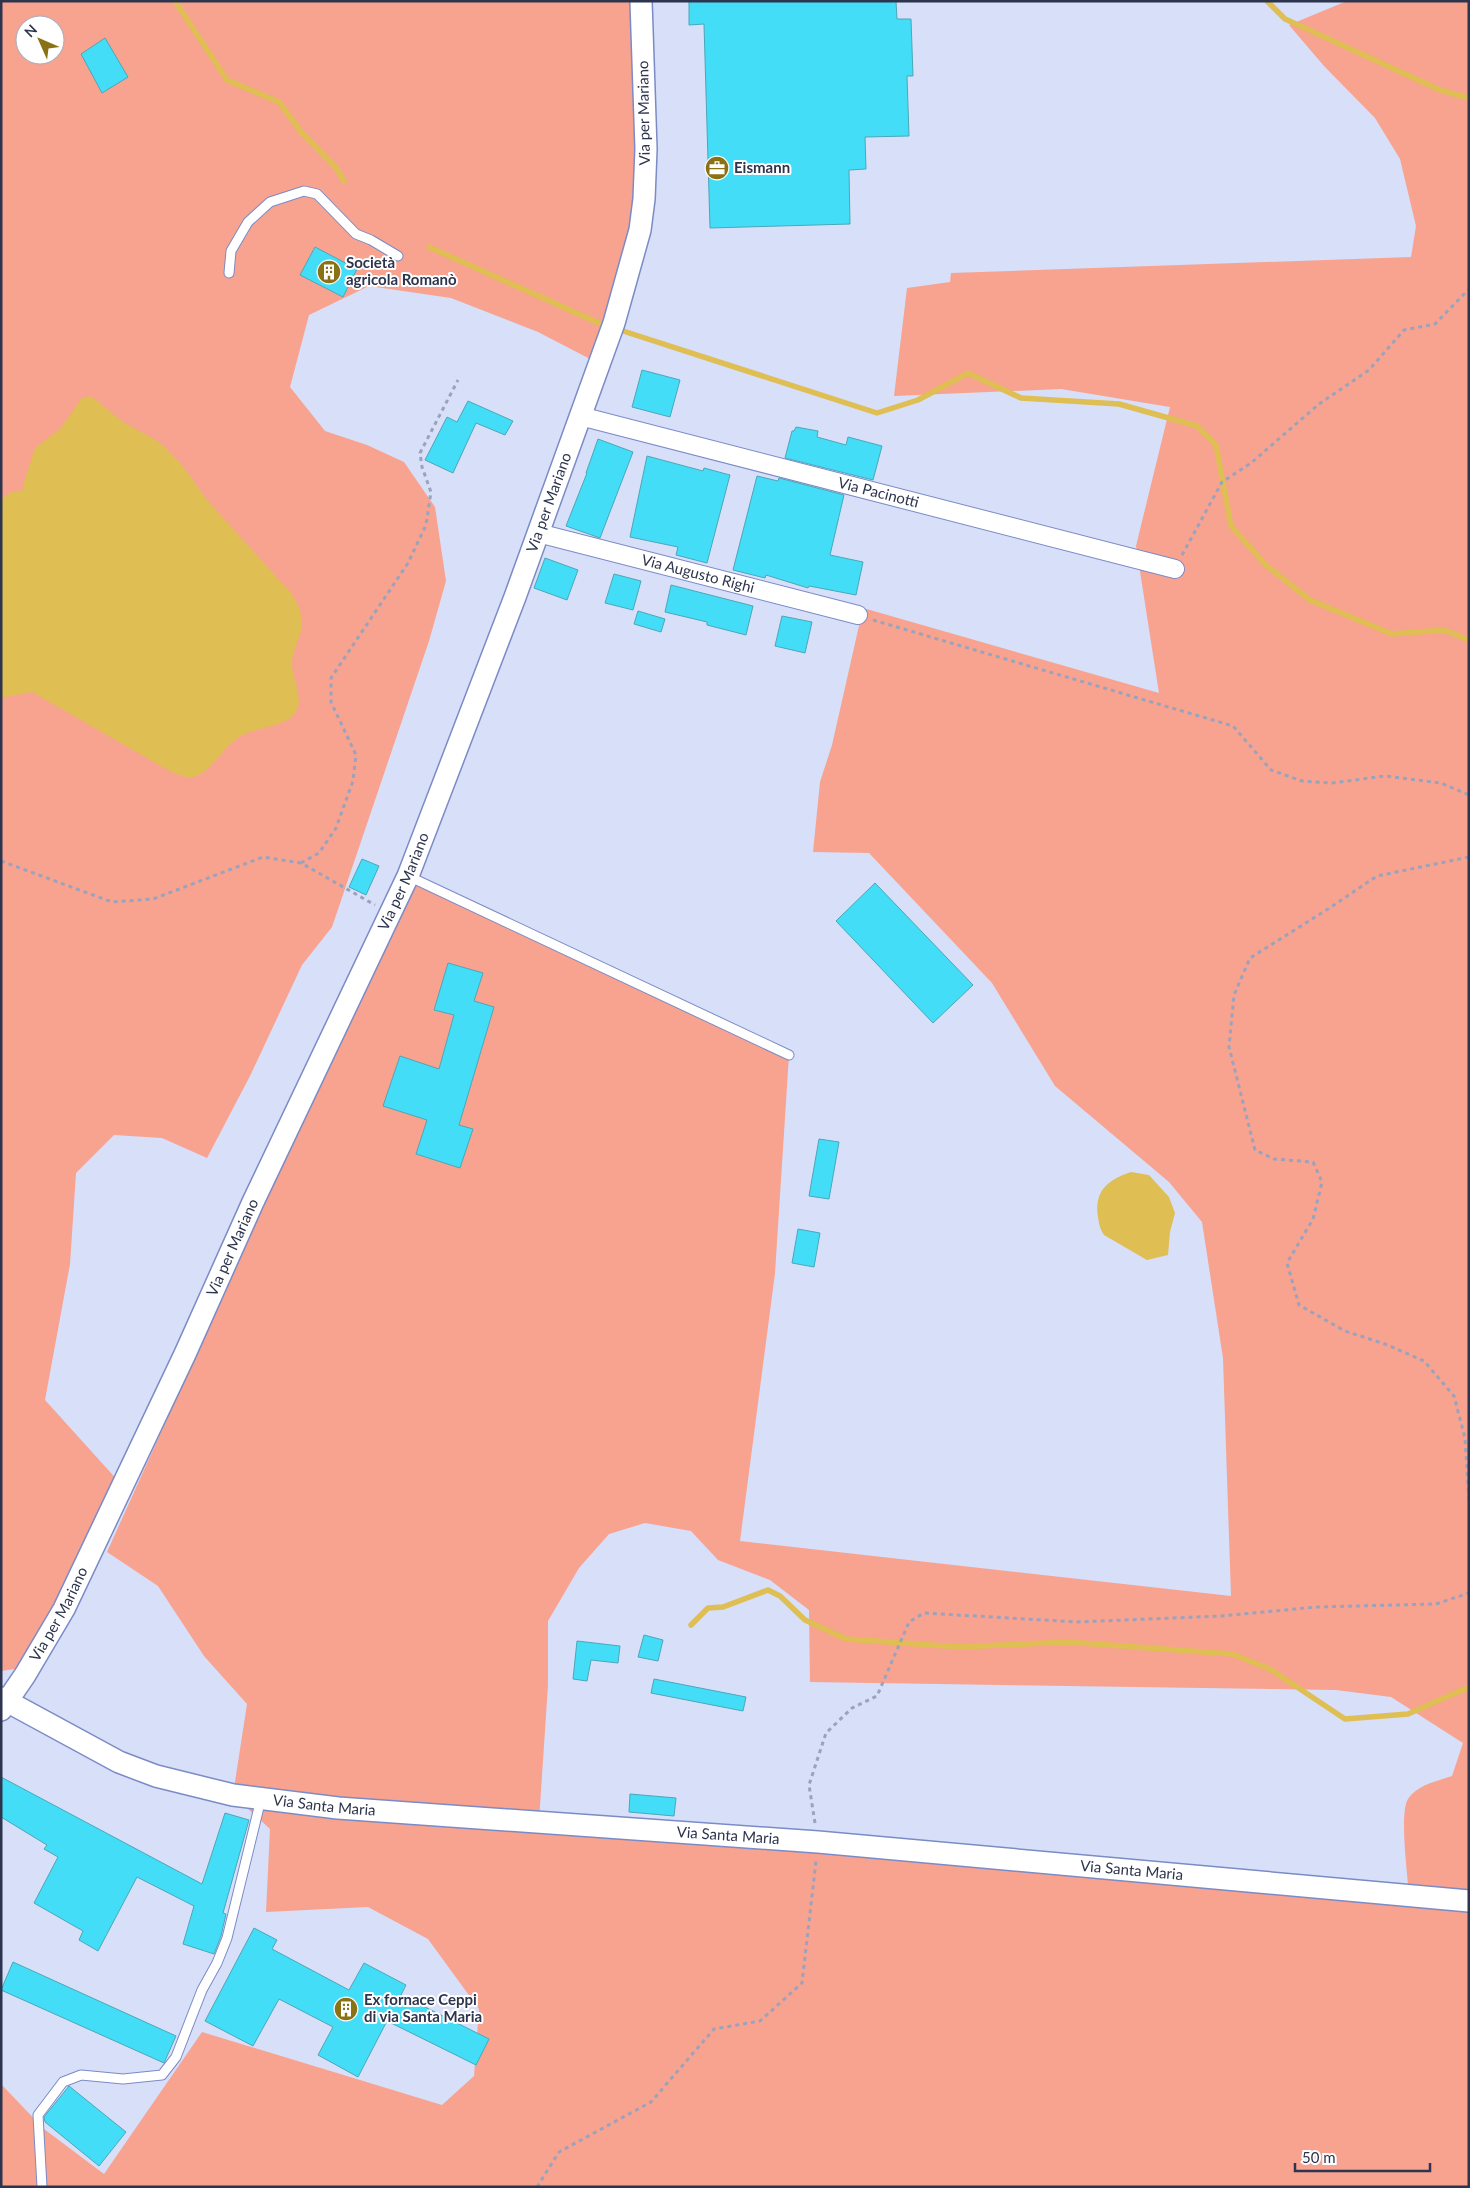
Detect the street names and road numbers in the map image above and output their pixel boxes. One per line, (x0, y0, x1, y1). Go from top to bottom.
street label: Via per Mariano (633, 60, 653, 166)
street label: Via per Mariano (522, 450, 574, 555)
street label: Via Pacinotti (836, 473, 921, 511)
street label: Via Augusto Righi (640, 550, 757, 596)
street label: Via per Mariano (373, 830, 432, 933)
street label: Via per Mariano (202, 1196, 261, 1299)
street label: Via per Mariano (25, 1564, 91, 1664)
street label: Via Santa Maria (272, 1790, 376, 1819)
street label: Via Santa Maria (676, 1822, 780, 1847)
street label: Via Santa Maria (1079, 1856, 1184, 1883)

